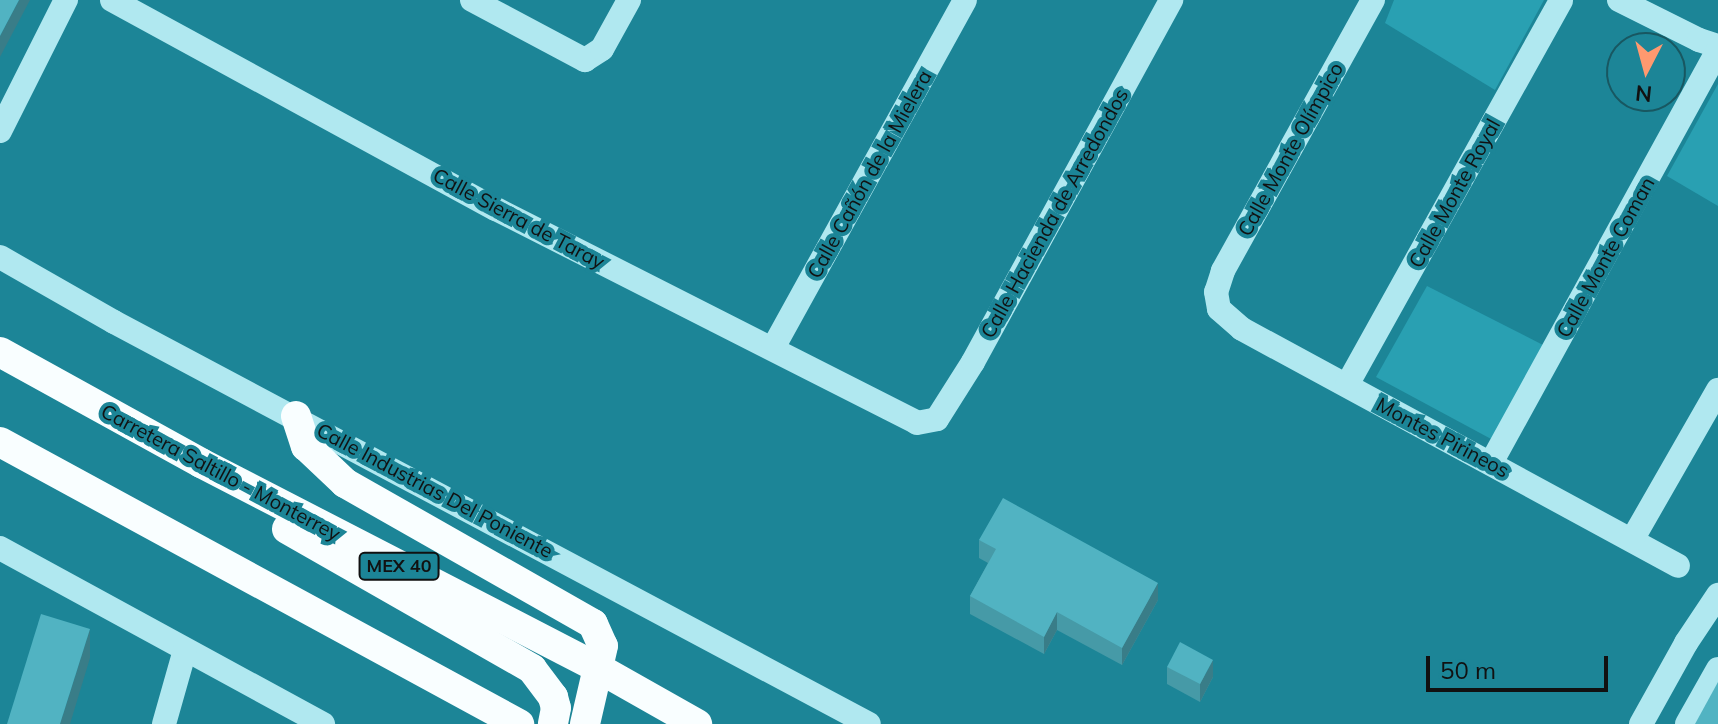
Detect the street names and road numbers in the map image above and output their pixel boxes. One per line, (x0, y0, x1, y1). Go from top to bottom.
street label: Calle Monte Olímpico (1232, 58, 1348, 240)
street label: Calle Cañón de la Mielera (802, 66, 936, 282)
street label: Calle Hacienda de Arredondos (975, 84, 1133, 342)
street label: Calle Monte Royal (1403, 114, 1505, 272)
street label: Calle Sierra de Taray (429, 163, 609, 273)
street label: Calle Monte Coman (1551, 172, 1659, 342)
street label: Montes Pirineos (1372, 392, 1514, 482)
street label: Carretera Saltillo - Monterrey (97, 399, 345, 545)
street label: Calle Industrias Del Poniente (313, 417, 557, 563)
road number: MEX 40 (357, 552, 441, 580)

